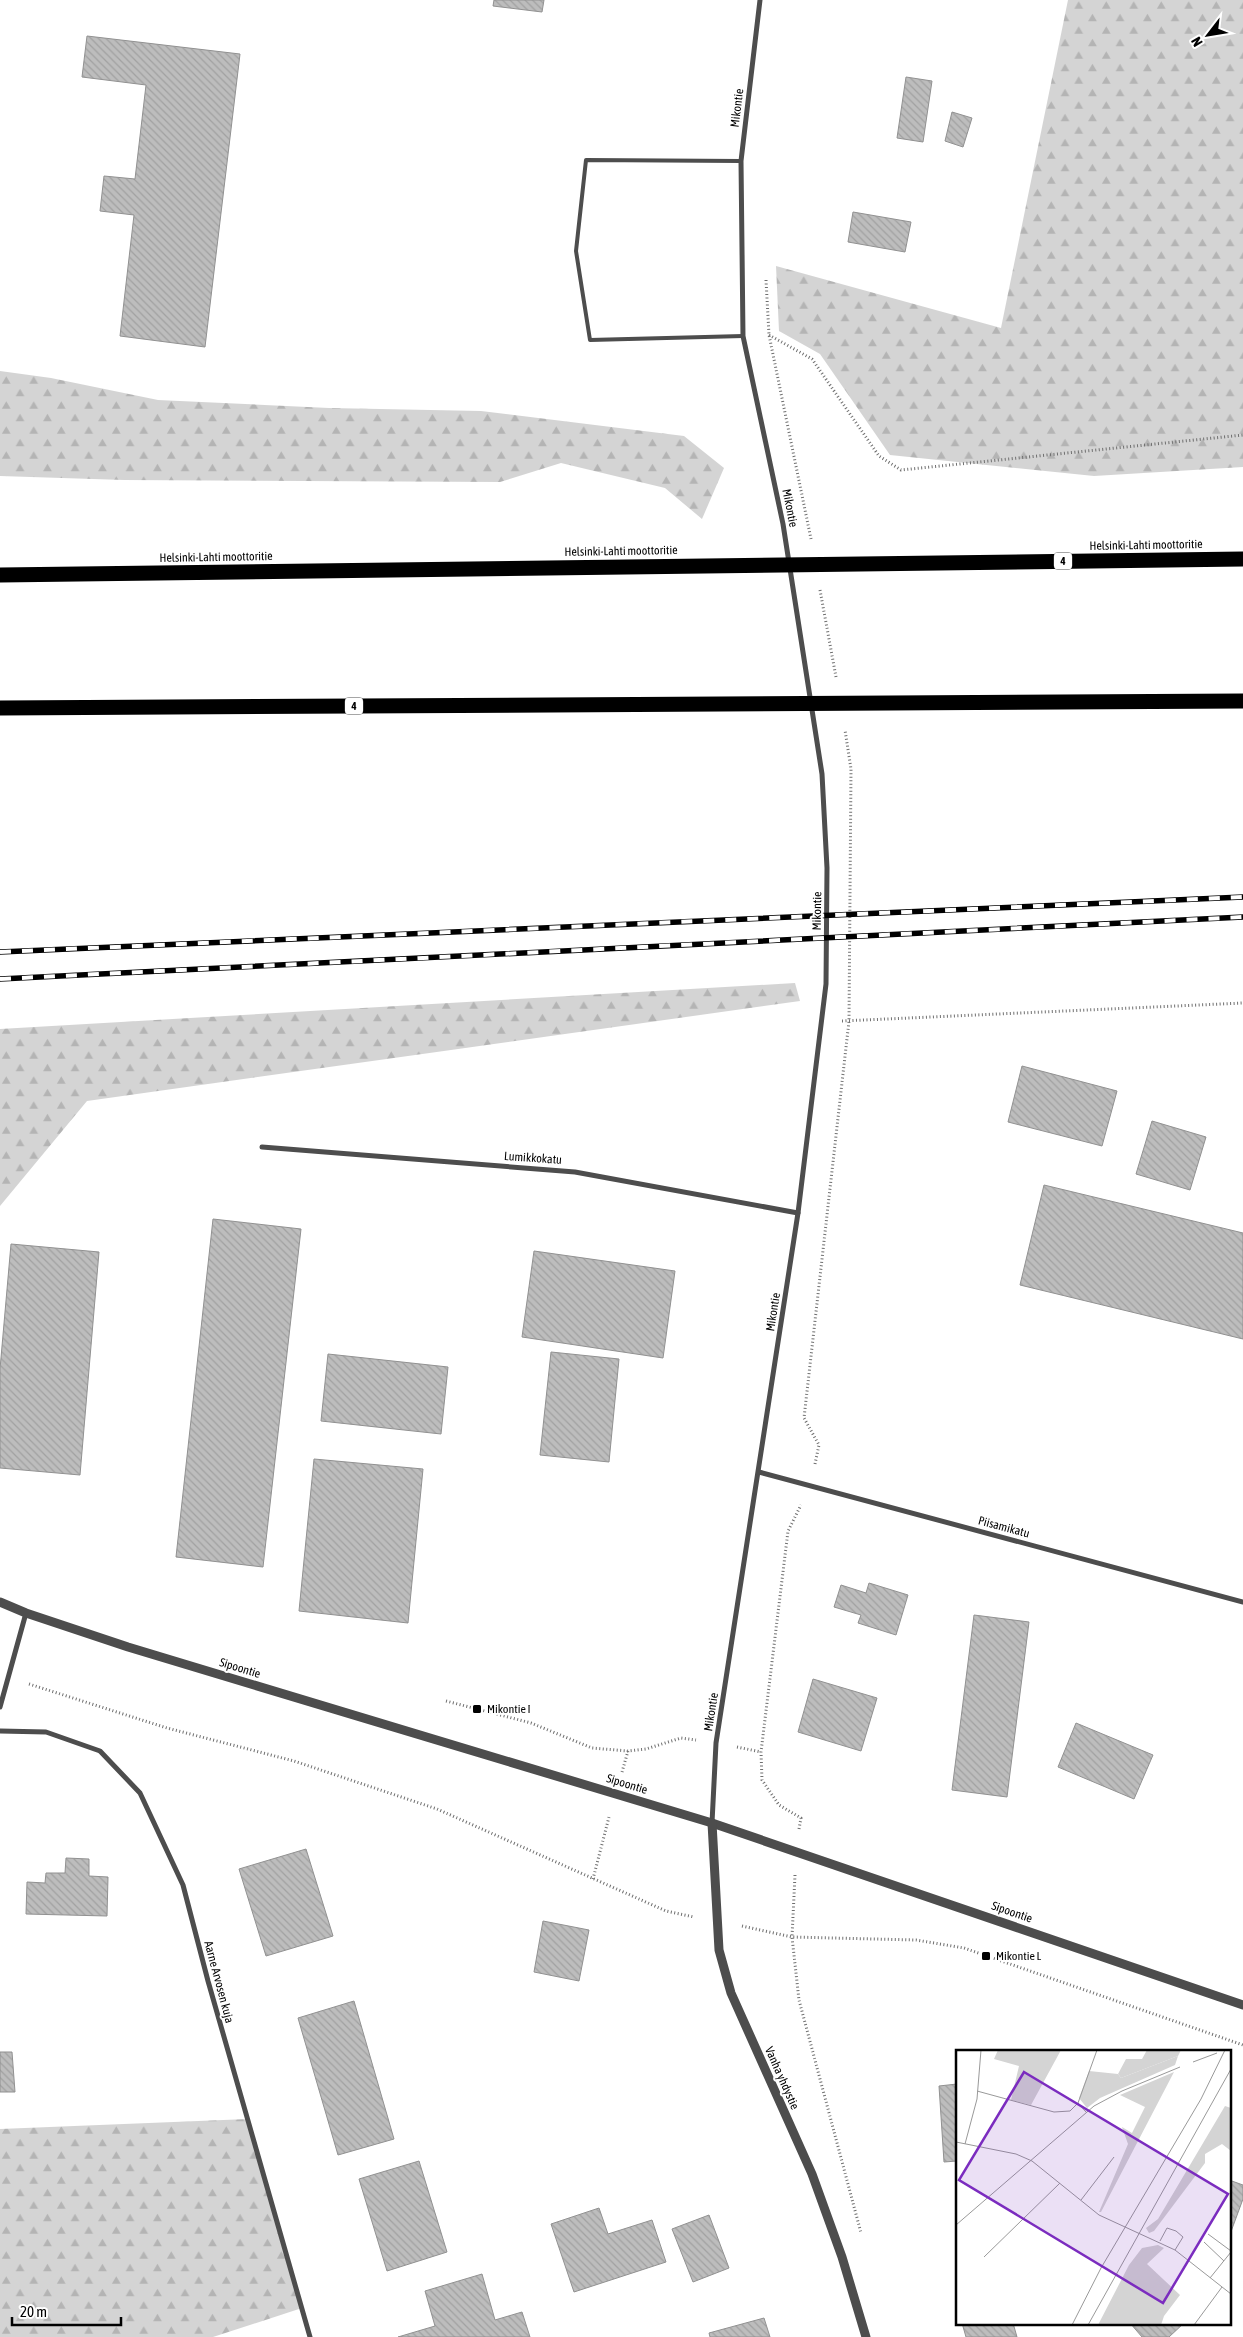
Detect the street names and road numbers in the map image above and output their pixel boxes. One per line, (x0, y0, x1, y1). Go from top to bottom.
street label: Mikontie (728, 88, 746, 128)
street label: Mikontie (779, 488, 801, 528)
street label: Helsinki-Lahti moottoritie (1089, 537, 1203, 553)
street label: Helsinki-Lahti moottoritie (564, 543, 678, 559)
street label: Helsinki-Lahti moottoritie (159, 549, 273, 565)
road number: 4 (1054, 552, 1072, 570)
road number: 4 (345, 698, 363, 714)
street label: Mikontie (810, 891, 824, 931)
street label: Lumikkokatu (504, 1149, 563, 1167)
street label: Mikontie (763, 1292, 783, 1332)
street label: Piisamikatu (977, 1513, 1031, 1541)
street label: Sipoontie (218, 1655, 262, 1681)
street label: Mikontie (701, 1692, 721, 1732)
street label: Sipoontie (605, 1771, 649, 1797)
street label: Sipoontie (990, 1899, 1034, 1925)
street label: Aarne Arvosen kuja (201, 1939, 237, 2025)
street label: Vanha yhdystie (762, 2044, 802, 2112)

